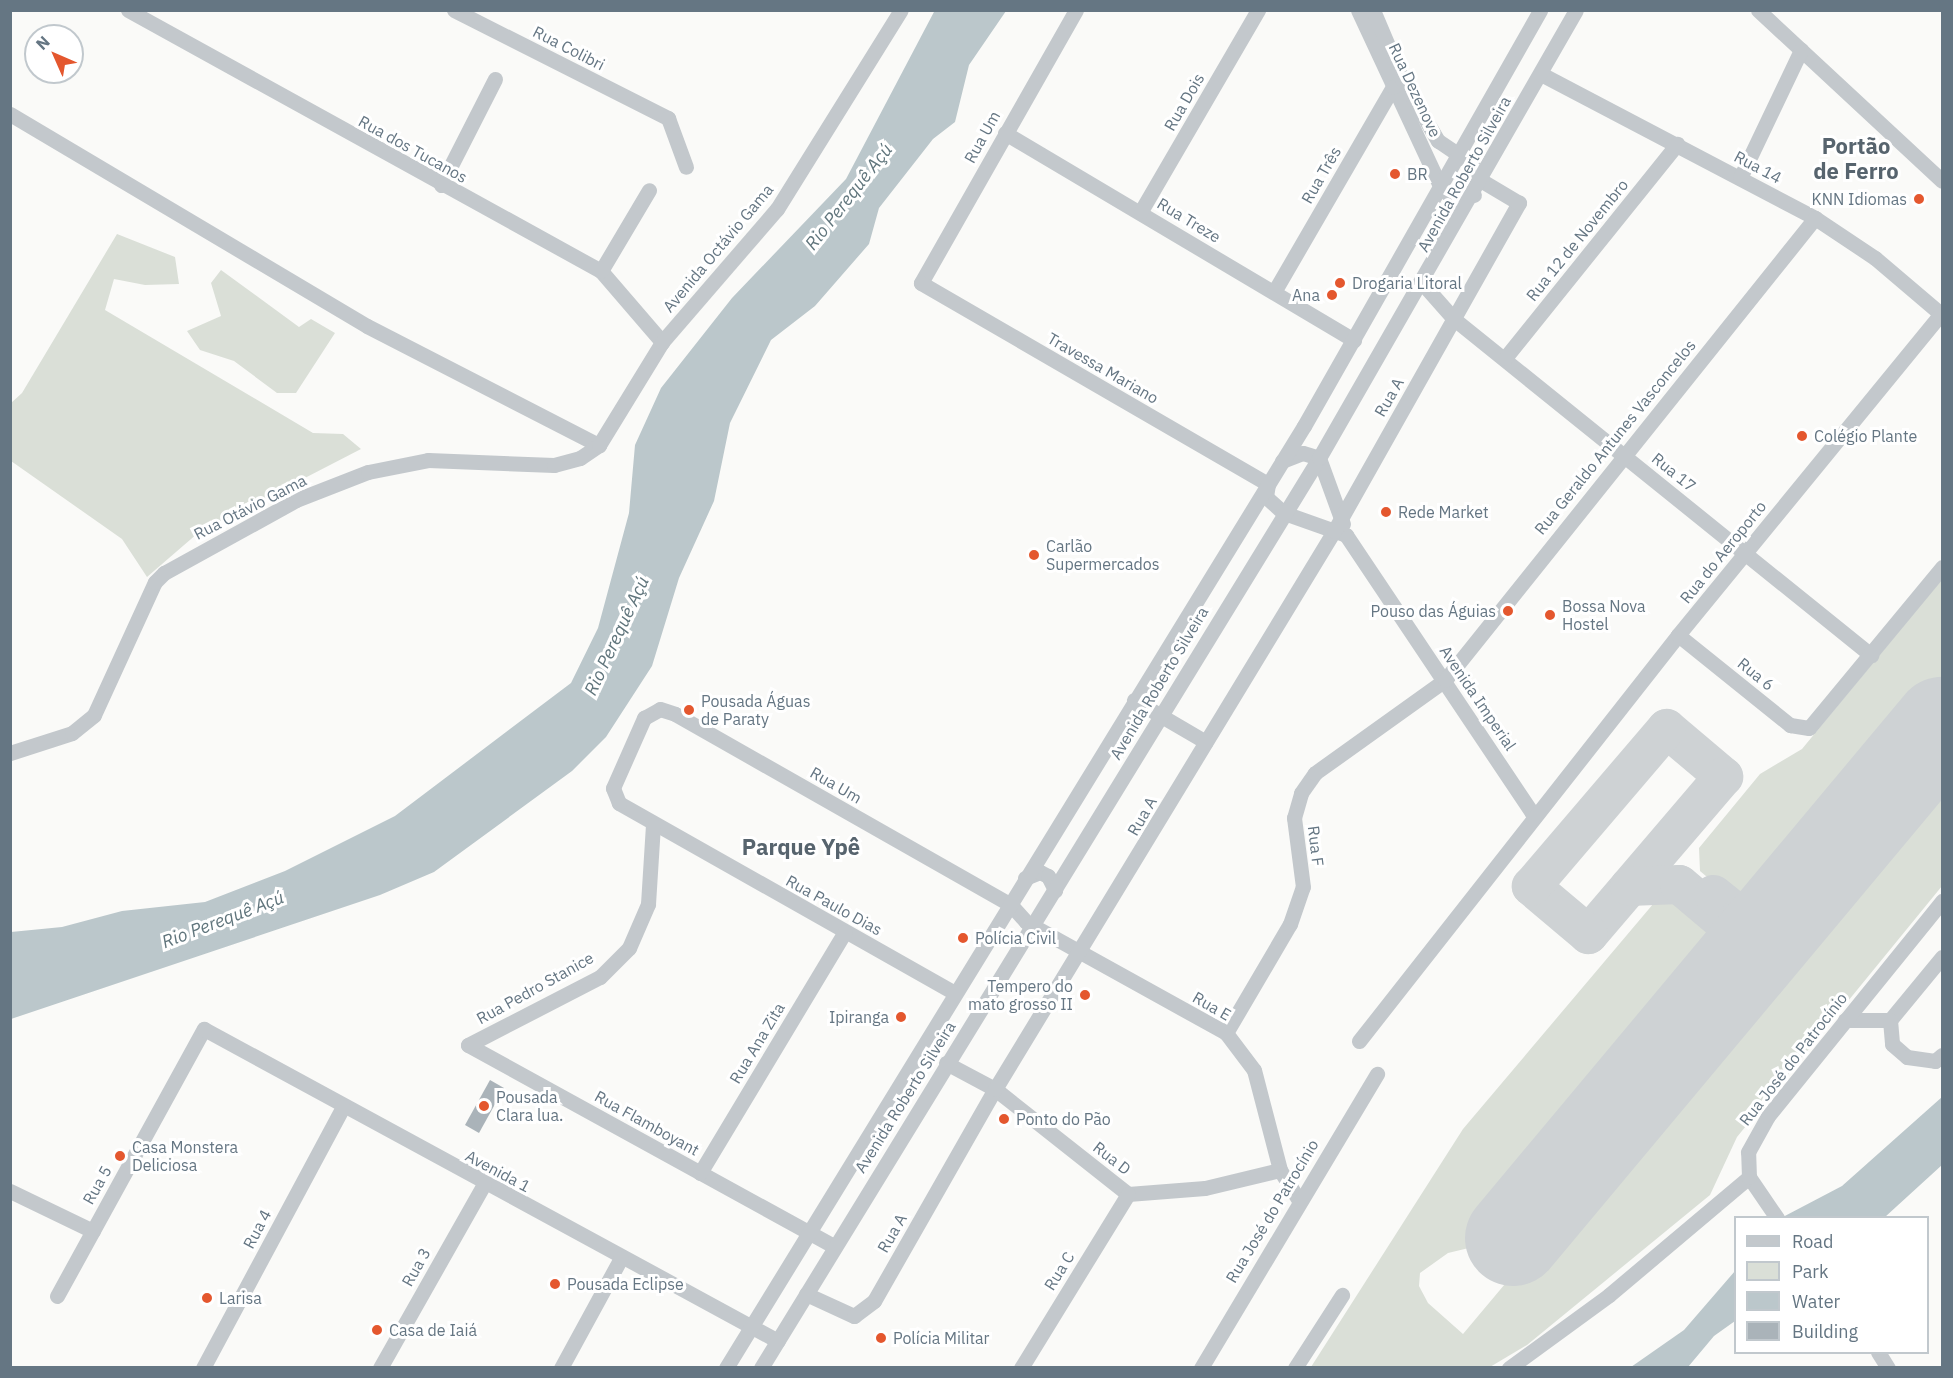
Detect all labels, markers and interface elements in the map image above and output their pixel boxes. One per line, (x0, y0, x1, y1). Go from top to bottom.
street label: Rua Colibri (530, 22, 608, 74)
north arrow (24, 24, 84, 84)
text: N (32, 32, 54, 54)
street label: Rua Dezenove (1385, 40, 1445, 140)
street label: Rua Dois (1160, 70, 1208, 134)
street label: Avenida Roberto Silveira (1413, 93, 1515, 255)
street label: Rua Um (960, 108, 1004, 166)
street label: Rua dos Tucanos (355, 111, 471, 187)
district label: Portão de Ferro (1813, 132, 1899, 184)
water label: Rio Perequê Açú (801, 140, 897, 254)
street label: Rua Três (1297, 143, 1345, 207)
street label: Rua 14 (1731, 147, 1785, 187)
place label: BR (1407, 164, 1428, 184)
marker: BR (1388, 167, 1402, 181)
street label: Rua 12 de Novembro (1522, 175, 1632, 305)
street label: Avenida Octávio Gama (659, 180, 777, 316)
place label: KNN Idiomas (1812, 189, 1907, 209)
marker: KNN Idiomas (1912, 192, 1926, 206)
street label: Rua Treze (1154, 194, 1224, 246)
place label: Drogaria Litoral (1352, 273, 1462, 293)
marker: Drogaria Litoral (1333, 276, 1347, 290)
place label: Ana (1292, 285, 1320, 305)
marker: Ana (1325, 288, 1339, 302)
street label: Travessa Mariano (1044, 328, 1162, 408)
street label: Rua Geraldo Antunes Vasconcelos (1530, 336, 1700, 538)
street label: Rua A (1370, 374, 1408, 420)
place label: Colégio Plante (1814, 426, 1917, 446)
marker: Colégio Plante (1795, 429, 1809, 443)
street label: Rua 17 (1648, 449, 1700, 495)
street label: Rua Otávio Gama (190, 470, 310, 544)
street label: Rua do Aeroporto (1676, 497, 1770, 607)
place label: Rede Market (1398, 502, 1489, 522)
marker: Rede Market (1379, 505, 1393, 519)
place label: Carlão Supermercados (1046, 536, 1159, 574)
marker: Carlão Supermercados (1027, 548, 1041, 562)
water label: Rio Perequê Açú (580, 573, 654, 699)
place label: Bossa Nova Hostel (1562, 596, 1646, 634)
place label: Pouso das Águias (1371, 601, 1496, 621)
street label: Avenida Roberto Silveira (1106, 603, 1212, 763)
marker: Pouso das Águias (1501, 604, 1515, 618)
marker: Bossa Nova Hostel (1543, 608, 1557, 622)
street label: Avenida Imperial (1436, 642, 1520, 754)
street label: Rua 6 (1734, 654, 1778, 694)
place label: Pousada Águas de Paraty (701, 691, 810, 729)
marker: Pousada Águas de Paraty (682, 703, 696, 717)
street label: Rua Um (807, 763, 865, 807)
street label: Rua A (1123, 793, 1161, 839)
street label: Rua F (1304, 825, 1328, 867)
district label: Parque Ypê (742, 834, 860, 860)
street label: Rua Paulo Dias (783, 871, 885, 939)
water label: Rio Perequê Açú (159, 887, 287, 953)
place label: Polícia Civil (975, 928, 1056, 948)
marker: Polícia Civil (956, 931, 970, 945)
street label: Rua Pedro Stanice (473, 948, 597, 1028)
place label: Tempero do mato grosso II (968, 976, 1073, 1014)
street label: Rua E (1189, 987, 1235, 1025)
marker: Tempero do mato grosso II (1078, 988, 1092, 1002)
street label: Rua José do Patrocínio (1735, 989, 1851, 1129)
street label: Rua Ana Zita (725, 999, 789, 1087)
place label: Ipiranga (829, 1007, 889, 1027)
marker: Ipiranga (894, 1010, 908, 1024)
street label: Avenida Roberto Silveira (851, 1018, 959, 1176)
street label: Rua Flamboyant (591, 1086, 703, 1160)
place label: Pousada Clara lua. (496, 1087, 563, 1125)
marker: Pousada Clara lua. (477, 1099, 491, 1113)
place label: Ponto do Pão (1016, 1109, 1111, 1129)
marker: Ponto do Pão (997, 1112, 1011, 1126)
street label: Rua José do Patrocínio (1222, 1136, 1322, 1286)
place label: Casa Monstera Deliciosa (132, 1137, 238, 1175)
street label: Rua D (1089, 1137, 1135, 1179)
street label: Avenida 1 (462, 1146, 534, 1196)
marker: Casa Monstera Deliciosa (113, 1149, 127, 1163)
street label: Rua 5 (79, 1162, 115, 1208)
street label: Rua 4 (239, 1206, 275, 1252)
street label: Rua A (873, 1210, 911, 1256)
legend (1734, 1216, 1929, 1354)
text: Road (1792, 1230, 1833, 1253)
street label: Rua 3 (398, 1244, 434, 1290)
street label: Rua C (1040, 1248, 1078, 1294)
text: Park (1792, 1260, 1828, 1283)
place label: Pousada Eclipse (567, 1274, 684, 1294)
marker: Pousada Eclipse (548, 1277, 562, 1291)
place label: Larisa (219, 1288, 262, 1308)
text: Water (1792, 1290, 1840, 1313)
marker: Larisa (200, 1291, 214, 1305)
place label: Casa de Iaiá (389, 1320, 477, 1340)
text: Building (1792, 1320, 1858, 1343)
marker: Casa de Iaiá (370, 1323, 384, 1337)
place label: Polícia Militar (893, 1328, 989, 1348)
marker: Polícia Militar (874, 1331, 888, 1345)

